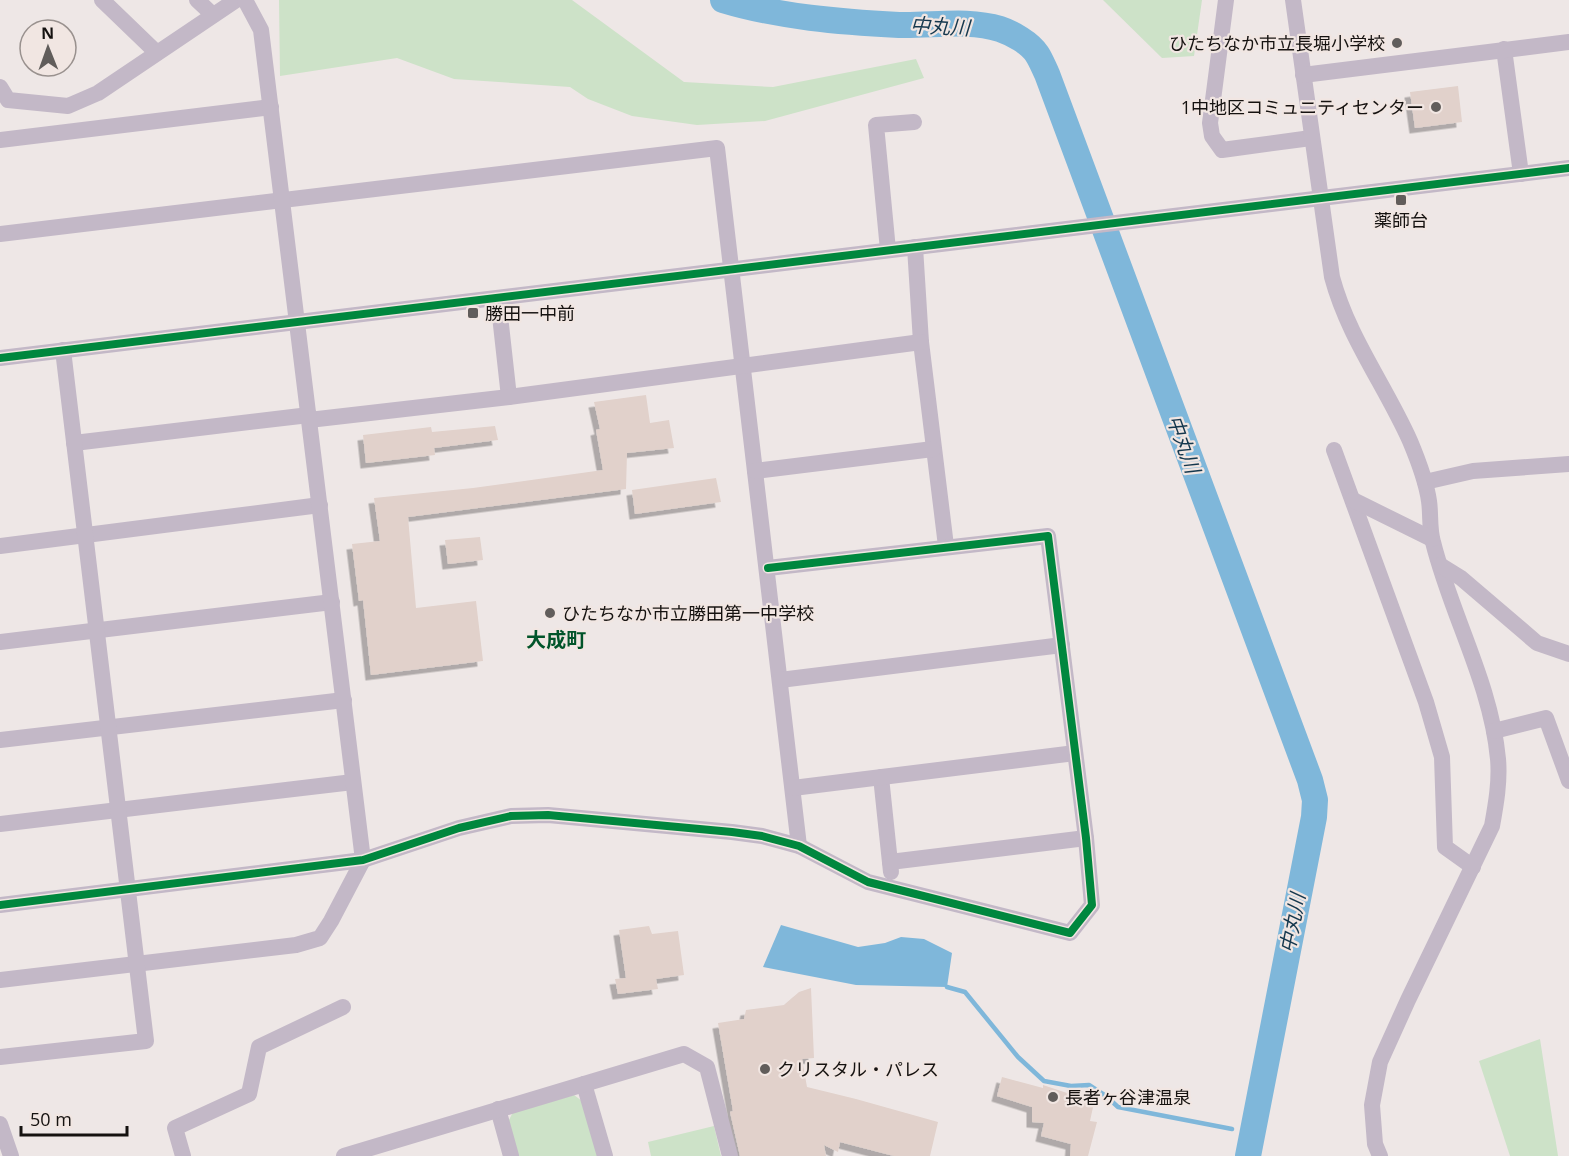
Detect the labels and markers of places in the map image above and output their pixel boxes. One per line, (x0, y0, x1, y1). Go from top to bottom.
place label: ひたちなか市立長堀小学校 (1169, 31, 1385, 55)
marker: ひたちなか市立長堀小学校 (1390, 36, 1404, 50)
place label: 1中地区コミュニティセンター (1181, 95, 1424, 119)
marker: 1中地区コミュニティセンター (1429, 100, 1443, 114)
marker: 薬師台 (1394, 193, 1408, 207)
place label: 薬師台 (1374, 208, 1428, 232)
place label: 勝田一中前 (485, 301, 575, 325)
marker: 勝田一中前 (466, 306, 480, 320)
place label: ひたちなか市立勝田第一中学校 (562, 601, 814, 625)
marker: ひたちなか市立勝田第一中学校 (543, 606, 557, 620)
place label: クリスタル・パレス (777, 1057, 939, 1081)
marker: クリスタル・パレス (758, 1062, 772, 1076)
place label: 長者ヶ谷津温泉 (1065, 1085, 1191, 1109)
marker: 長者ヶ谷津温泉 (1046, 1090, 1060, 1104)

